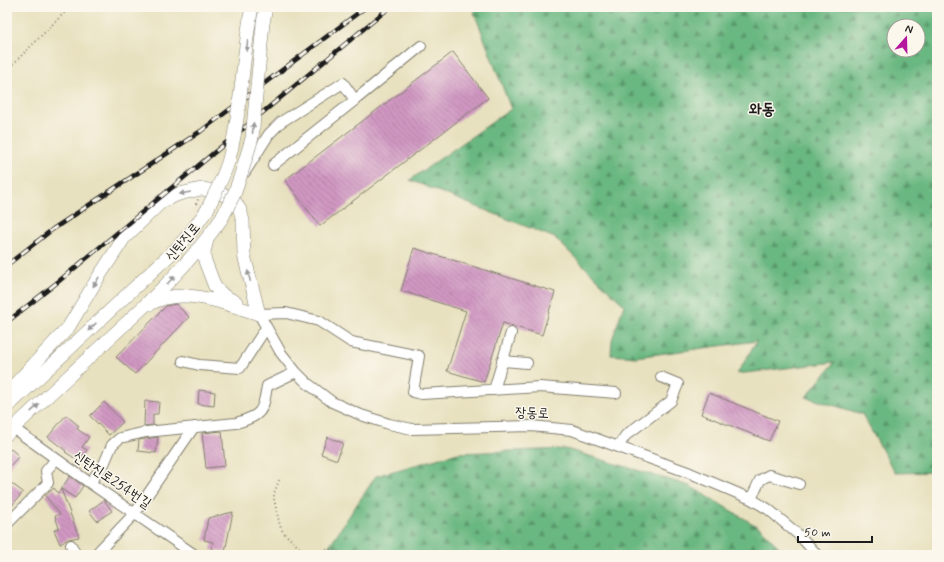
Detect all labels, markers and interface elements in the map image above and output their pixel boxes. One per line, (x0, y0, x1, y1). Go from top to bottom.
north arrow (886, 18, 926, 58)
text: N (903, 22, 915, 37)
one-way arrow (243, 40, 250, 52)
district label: 와동 (748, 99, 775, 120)
one-way arrow (249, 122, 256, 134)
one-way arrow (179, 190, 192, 196)
street label: 신탄진로 (162, 219, 204, 265)
one-way arrow (246, 270, 252, 282)
one-way arrow (166, 275, 176, 285)
one-way arrow (92, 276, 99, 288)
one-way arrow (87, 323, 97, 332)
street label: 장동로 (515, 403, 549, 423)
one-way arrow (31, 404, 40, 413)
street label: 신탄진로254번길 (69, 447, 155, 513)
scale bar (798, 518, 872, 544)
text: 50 m (804, 525, 831, 541)

